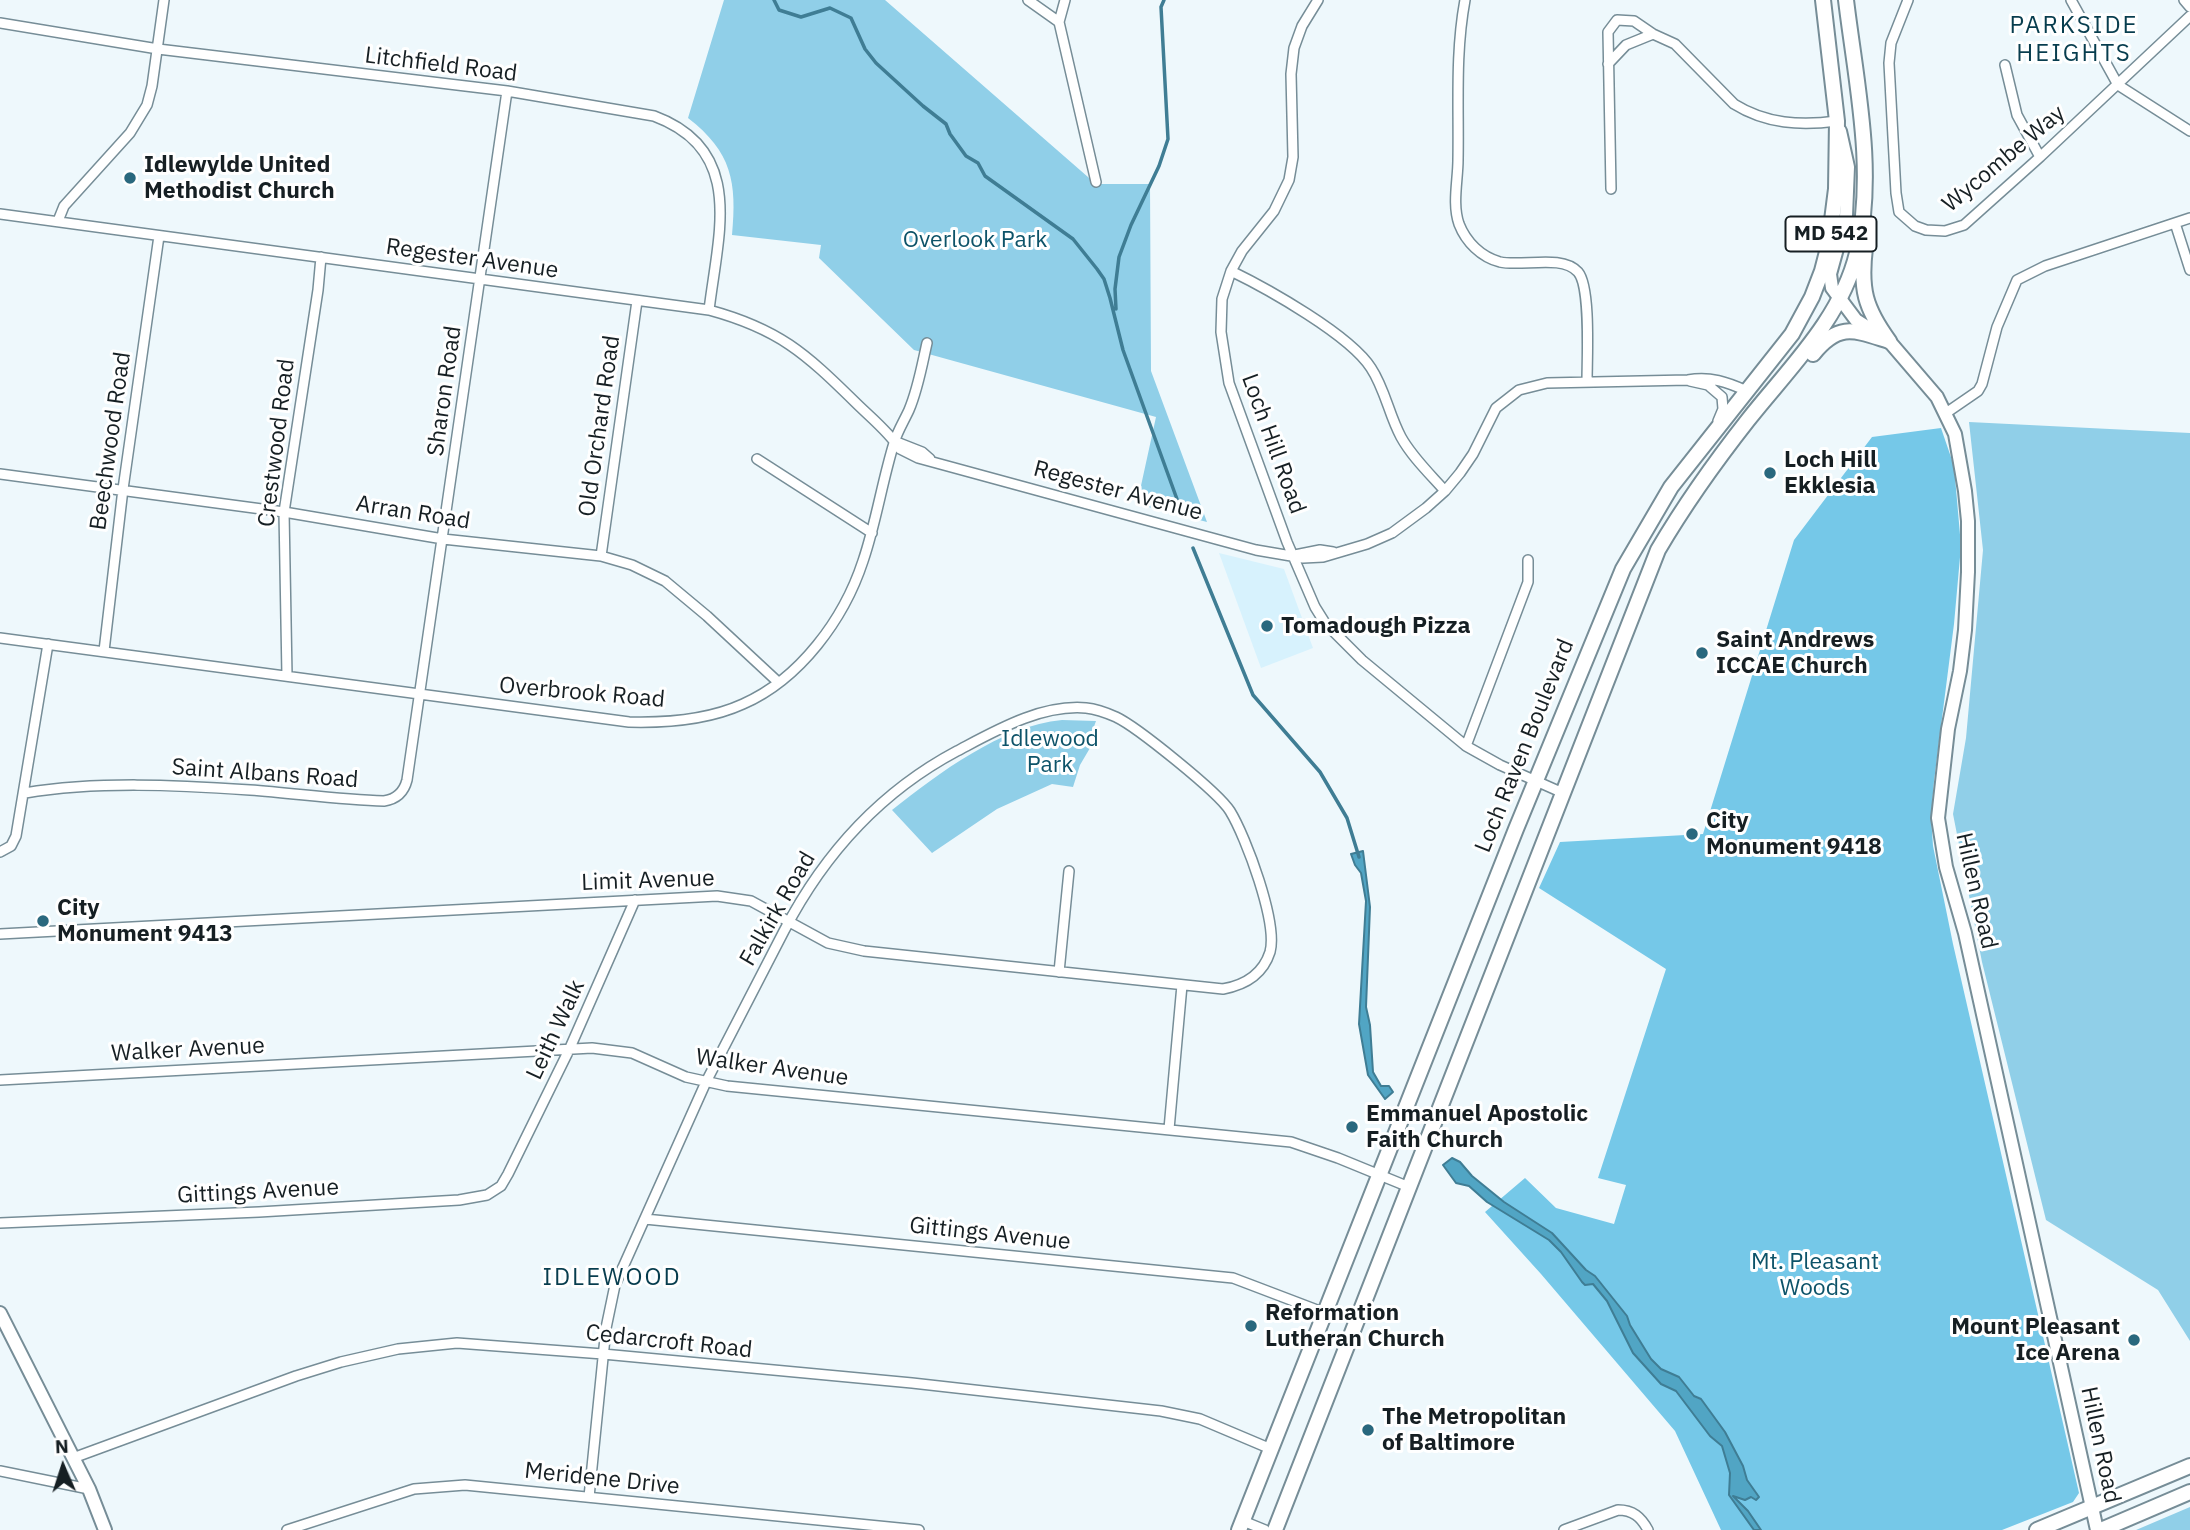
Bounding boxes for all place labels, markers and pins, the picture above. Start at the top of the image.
place label: Idlewylde United Methodist Church [144,151,335,205]
marker: Idlewylde United Methodist Church [122,170,138,186]
place label: Loch Hill Ekklesia [1784,446,1877,500]
marker: Loch Hill Ekklesia [1762,465,1778,481]
place label: Tomadough Pizza [1281,612,1471,640]
marker: Tomadough Pizza [1259,618,1275,634]
place label: Saint Andrews ICCAE Church [1716,626,1874,680]
marker: Saint Andrews ICCAE Church [1694,645,1710,661]
place label: City Monument 9418 [1706,807,1882,861]
marker: City Monument 9418 [1684,826,1700,842]
place label: City Monument 9413 [57,894,233,948]
marker: City Monument 9413 [35,913,51,929]
place label: Emmanuel Apostolic Faith Church [1366,1100,1588,1154]
marker: Emmanuel Apostolic Faith Church [1344,1119,1360,1135]
place label: Reformation Lutheran Church [1265,1299,1445,1353]
place label: Mount Pleasant Ice Arena [1951,1313,2120,1367]
marker: Reformation Lutheran Church [1243,1318,1259,1334]
marker: Mount Pleasant Ice Arena [2126,1332,2142,1348]
place label: The Metropolitan of Baltimore [1382,1403,1566,1457]
marker: The Metropolitan of Baltimore [1360,1422,1376,1438]

